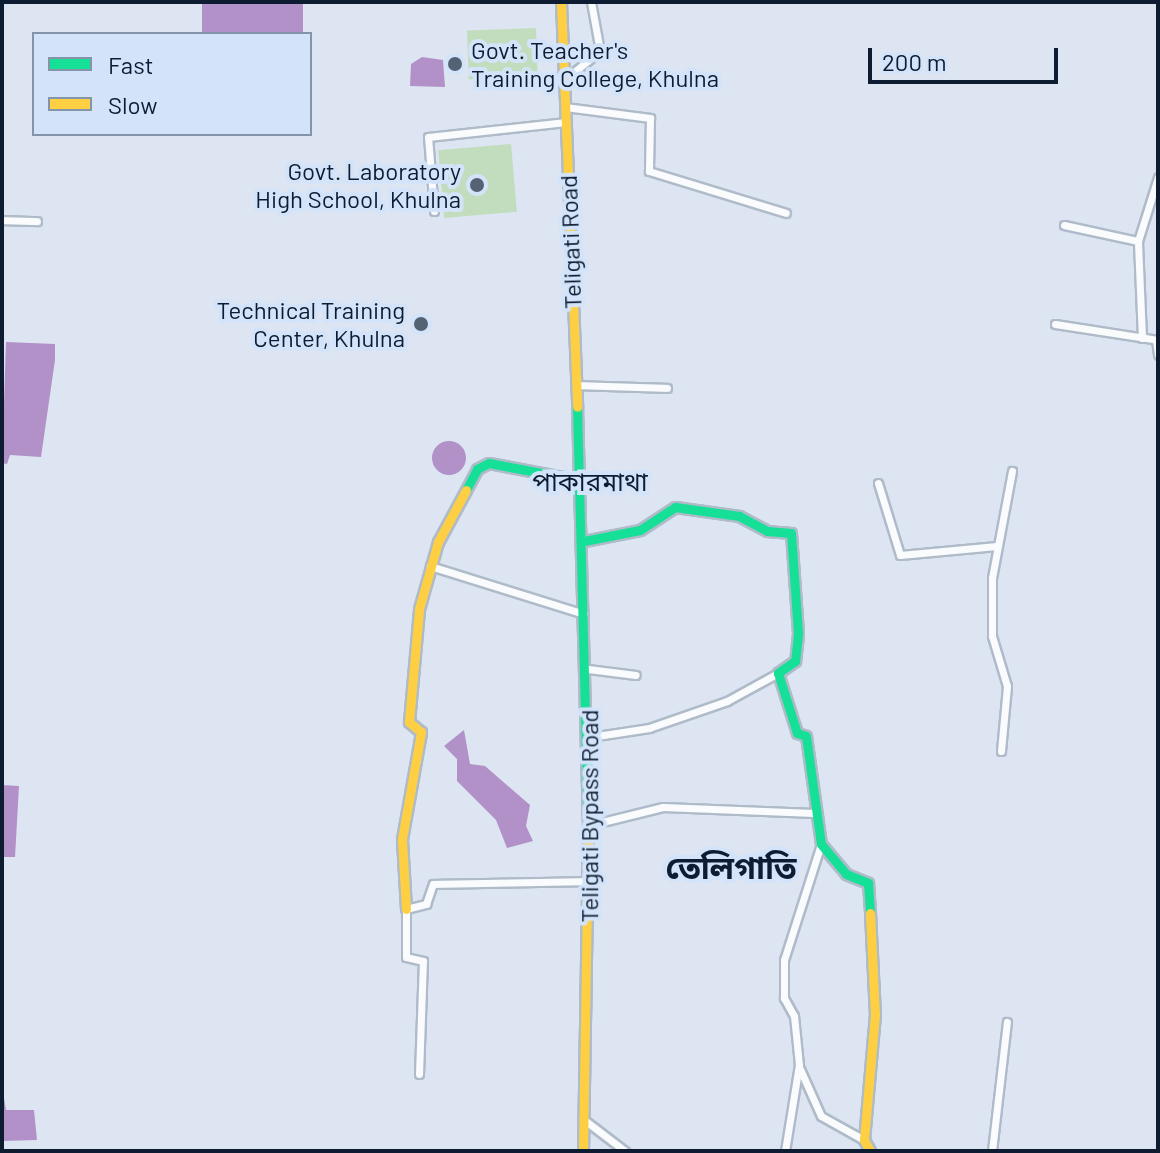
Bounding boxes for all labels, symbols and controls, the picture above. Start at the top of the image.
legend [32,32,312,136]
scale bar [872,32,1062,82]
place label: Govt. Teacher's Training College, Khulna [471,36,719,92]
text: 200 m [882,47,947,76]
text: Fast [108,50,153,79]
marker: Govt. Teacher's Training College, Khulna [446,55,464,73]
text: Slow [108,90,157,119]
place label: Govt. Laboratory High School, Khulna [255,157,461,213]
street label: Teligati Road [553,174,587,310]
marker: Govt. Laboratory High School, Khulna [468,176,486,194]
place label: Technical Training Center, Khulna [216,296,405,352]
marker: Technical Training Center, Khulna [412,315,430,333]
district label: পাকারমাথা [532,465,648,497]
street label: Teligati Bypass Road [575,709,603,923]
district label: তেলিগাতি [665,847,797,885]

